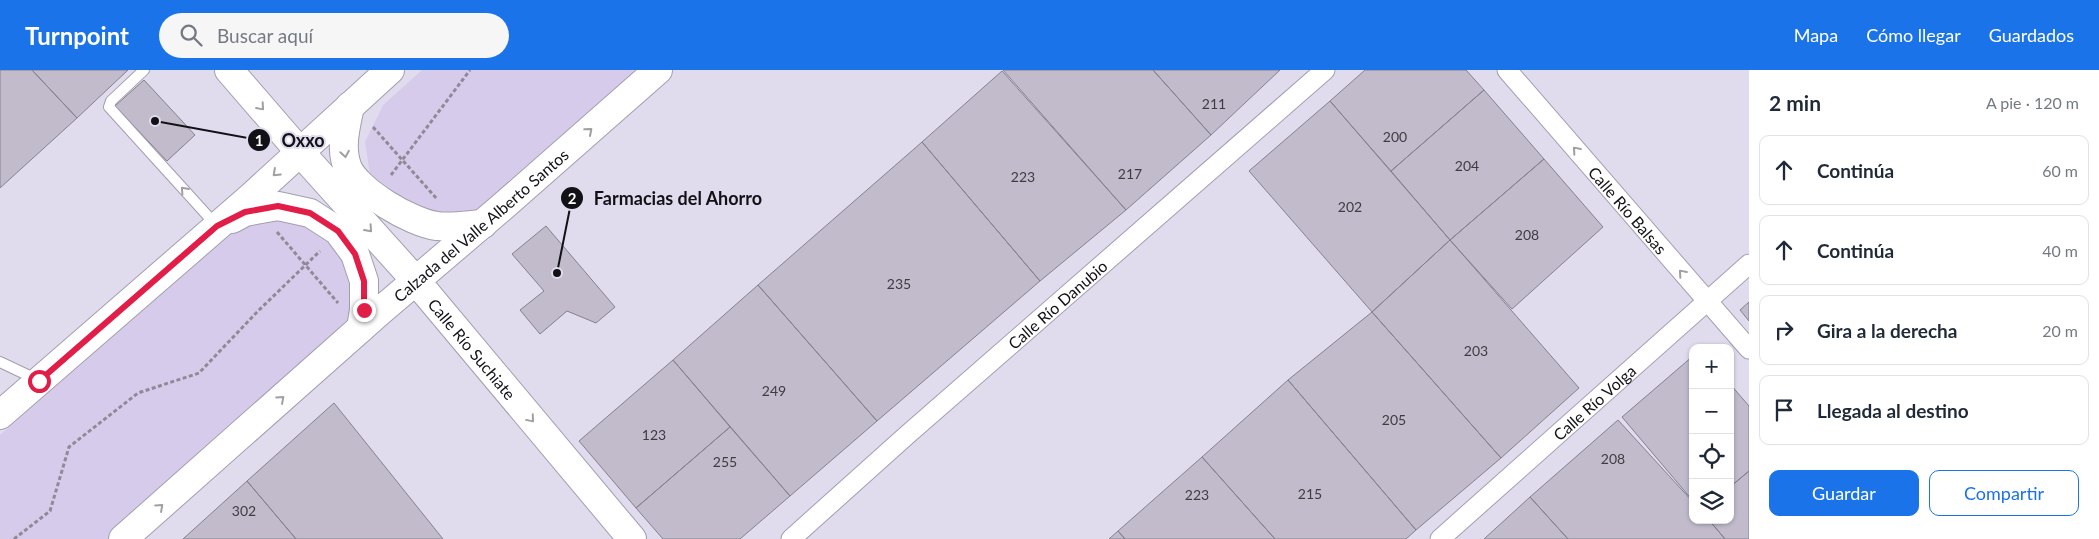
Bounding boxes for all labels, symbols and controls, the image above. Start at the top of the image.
search box [159,13,509,58]
text: Turnpoint [25,21,129,50]
icon: search [177,21,205,49]
text: Buscar aquí [217,24,313,47]
text: Mapa [1794,24,1838,46]
text: Cómo llegar [1866,24,1961,46]
text: Guardados [1989,24,2074,46]
text: 2 min [1769,90,1821,115]
text: A pie · 120 m [1986,93,2079,112]
house number: 211 [1202,95,1226,112]
one-way arrow [255,101,264,110]
callout: Oxxo [246,124,334,157]
one-way arrow [583,128,592,137]
house number: 200 [1383,128,1407,145]
text: Oxxo [282,129,325,151]
text: 1 [255,131,263,149]
street label: Calzada del Valle Alberto Santos [389,144,572,305]
one-way arrow [1573,147,1582,156]
one-way arrow [340,149,350,158]
icon: ahead [1770,156,1798,184]
house number: 204 [1455,157,1479,174]
text: Continúa [1817,159,1894,182]
text: 60 m [2042,161,2078,180]
street label: Calle Río Balsas [1585,162,1671,257]
house number: 217 [1118,165,1142,182]
one-way arrow [273,167,282,176]
house number: 223 [1011,168,1035,185]
callout: Farmacias del Ahorro [559,182,773,215]
one-way arrow [181,186,190,195]
text: Farmacias del Ahorro [594,187,762,209]
text: 2 [568,189,577,207]
house number: 202 [1338,198,1362,215]
one-way arrow [363,223,372,232]
house number: 208 [1515,226,1539,243]
icon: ahead [1770,236,1798,264]
text: Continúa [1817,239,1894,262]
text: 40 m [2042,241,2078,260]
street label: Calle Río Danubio [1004,256,1111,352]
one-way arrow [1680,270,1688,279]
house number: 235 [887,275,911,292]
street label: Calle Río Suchiate [425,294,520,403]
route end [353,299,376,322]
icon: right [1770,316,1798,344]
text: Gira a la derecha [1817,319,1957,342]
text: 20 m [2042,321,2078,340]
house number: 203 [1464,342,1488,359]
map controls [1689,344,1734,524]
button: + [1689,344,1734,389]
street label: Calle Río Volga [1549,360,1639,444]
route start [28,370,51,393]
house number: 249 [762,382,786,399]
button: − [1689,389,1734,434]
one-way arrow [276,396,285,405]
icon: arrive [1770,396,1798,424]
text: Llegada al destino [1817,399,1969,422]
house number: 205 [1382,411,1406,428]
one-way arrow [525,413,534,422]
house number: 123 [642,426,666,443]
button: locate [1689,434,1734,479]
house number: 208 [1601,450,1625,467]
house number: 255 [713,453,737,470]
button: Guardar [1769,470,1919,516]
button: Compartir [1929,470,2079,516]
button: layers [1689,479,1734,524]
house number: 215 [1298,485,1322,502]
house number: 223 [1185,486,1209,503]
house number: 302 [232,502,256,519]
one-way arrow [154,503,163,512]

